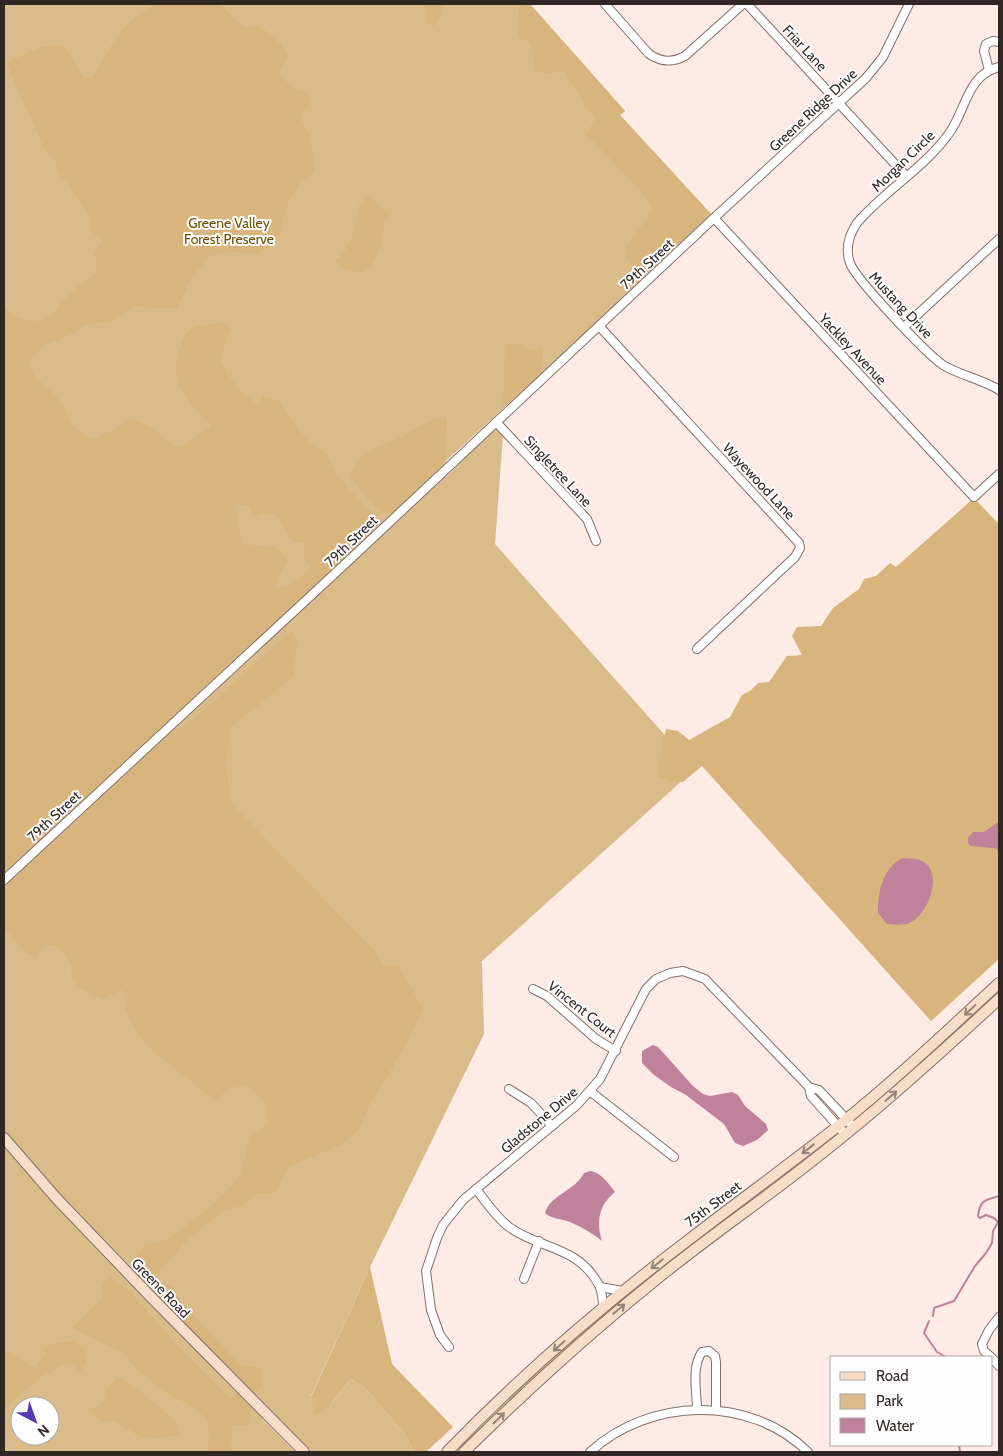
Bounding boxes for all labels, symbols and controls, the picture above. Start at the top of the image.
street label: Friar Lane [779,21,831,75]
street label: Greene Ridge Drive [765,65,861,155]
street label: Morgan Circle [868,126,938,196]
park label: Greene Valley Forest Preserve [184,214,274,248]
street label: 79th Street [617,235,678,293]
street label: Mustang Drive [865,268,937,342]
street label: Yackley Avenue [815,309,891,389]
street label: Singletree Lane [520,431,596,511]
street label: Wayewood Lane [719,439,799,523]
street label: 79th Street [321,511,381,571]
street label: 79th Street [24,787,85,845]
street label: Vincent Court [544,977,620,1041]
one-way arrow [963,1004,976,1016]
street label: Gladstone Drive [497,1083,581,1157]
one-way arrow [885,1091,898,1102]
one-way arrow [801,1144,815,1154]
street label: 75th Street [681,1177,745,1231]
street label: Greene Road [128,1254,194,1322]
one-way arrow [651,1258,664,1269]
one-way arrow [613,1304,626,1315]
one-way arrow [553,1340,566,1352]
legend [830,1356,993,1446]
text: Road [876,1367,909,1385]
text: Park [876,1392,903,1410]
north arrow [10,1396,60,1446]
one-way arrow [492,1412,505,1424]
text: Water [876,1417,914,1435]
text: N [34,1421,53,1441]

